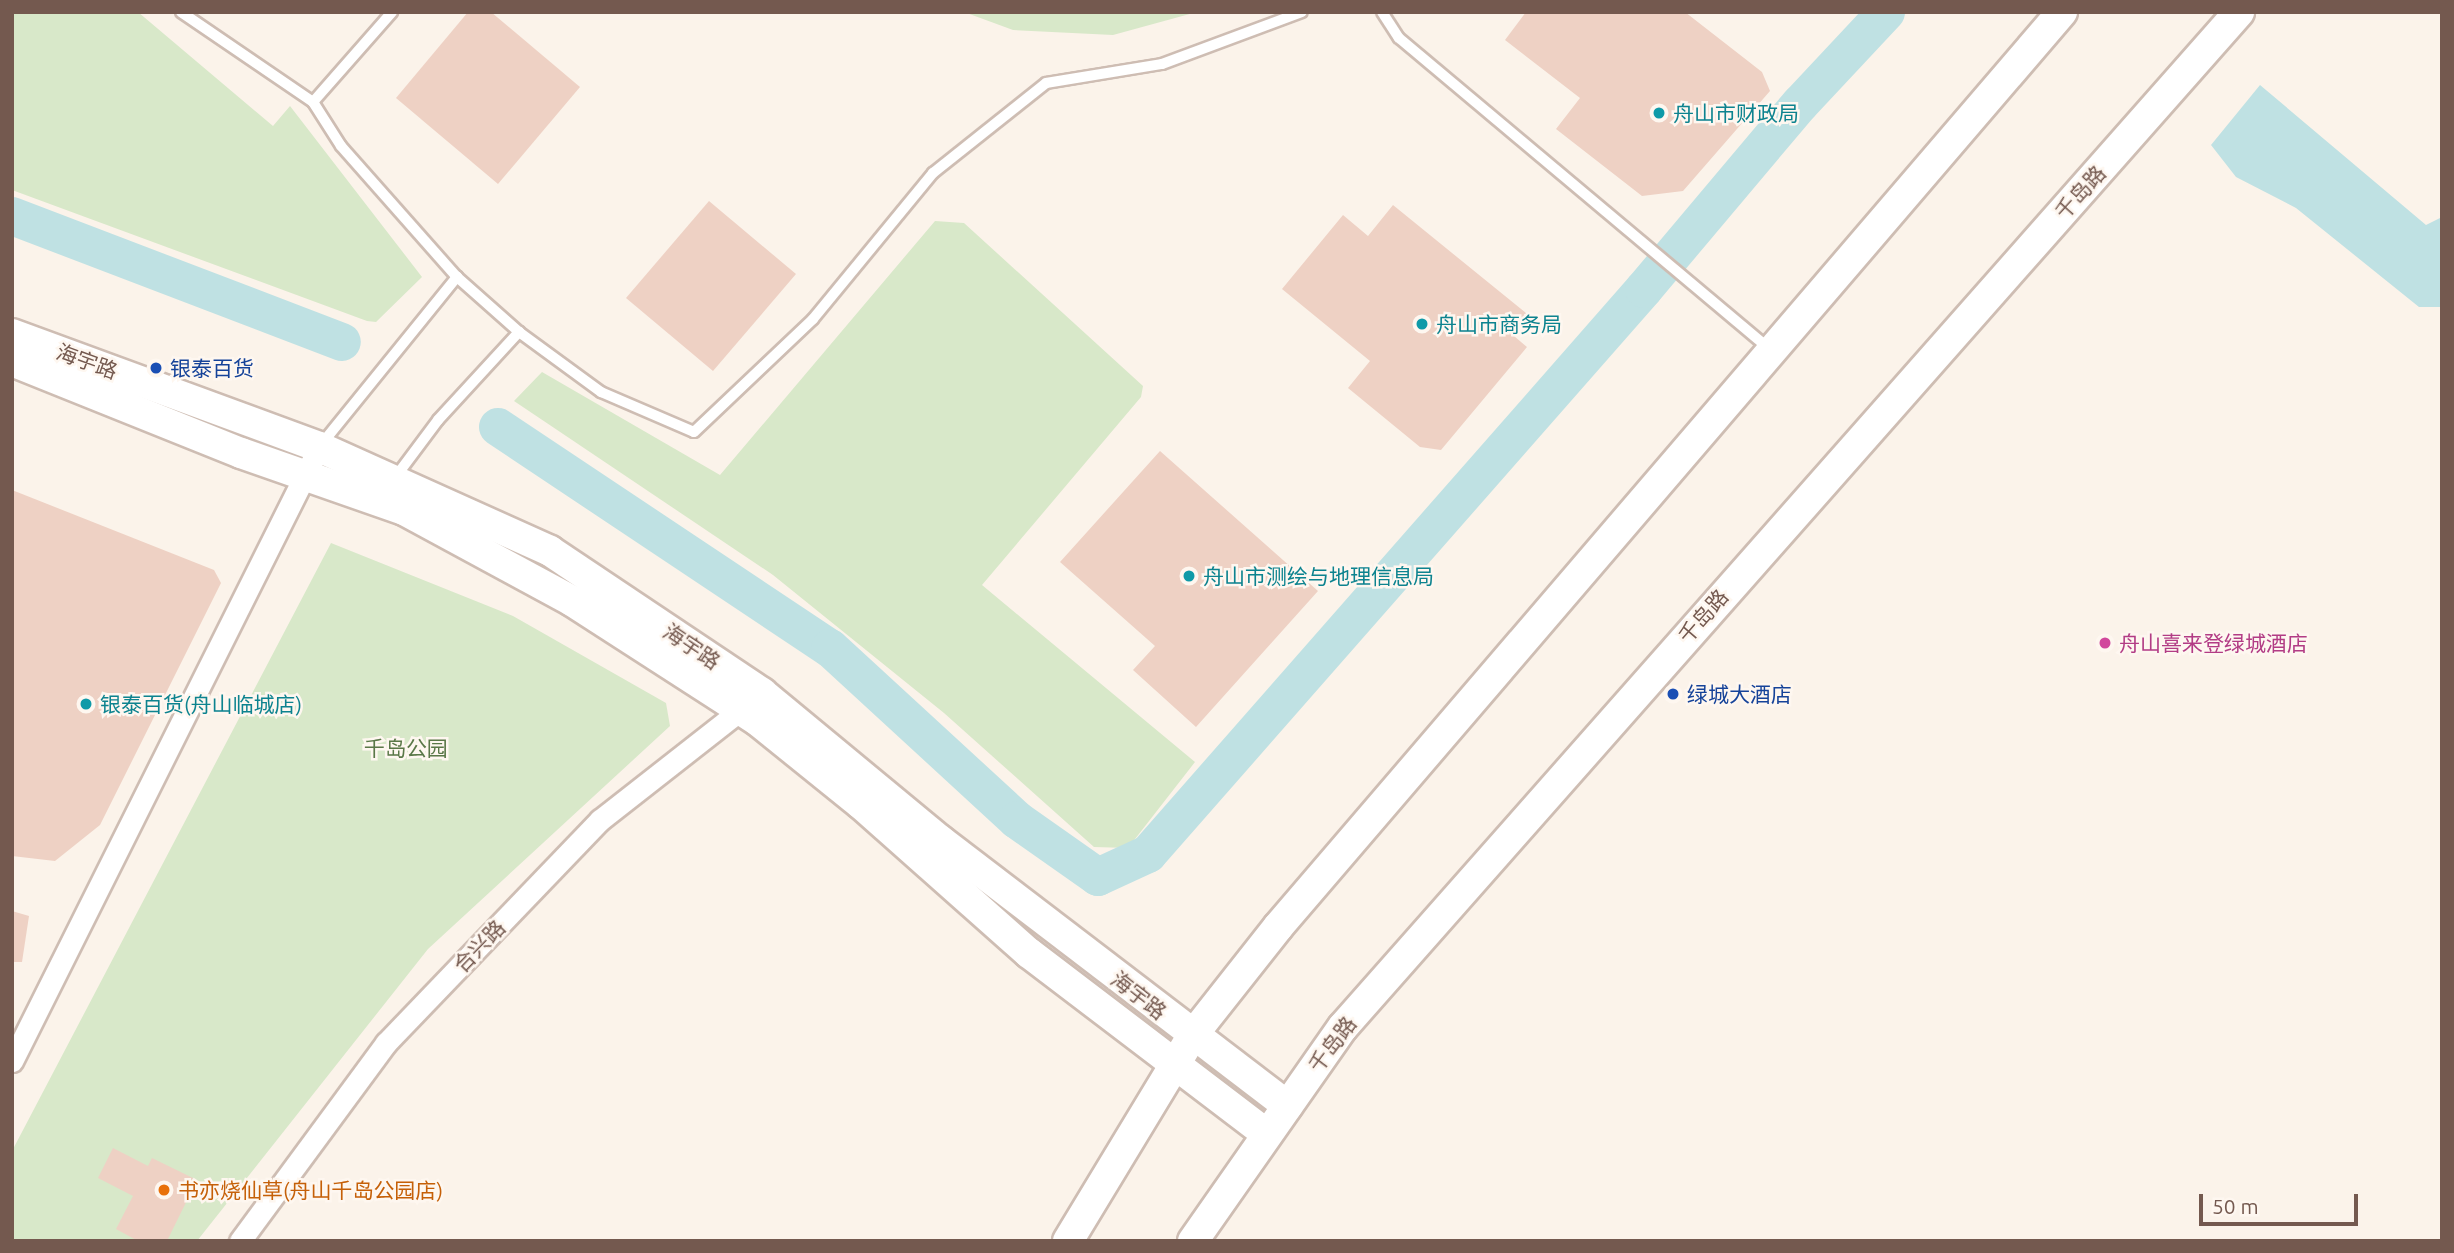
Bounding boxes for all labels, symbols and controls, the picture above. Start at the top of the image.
place label: 舟山市财政局 [1673,100,1799,126]
marker: 舟山市财政局 [1651,105,1667,121]
street label: 千岛路 [2050,160,2110,224]
place label: 舟山市商务局 [1436,311,1562,337]
marker: 舟山市商务局 [1414,316,1430,332]
street label: 海宇路 [53,338,121,384]
place label: 银泰百货 [170,355,254,381]
marker: 银泰百货 [148,360,164,376]
place label: 舟山市测绘与地理信息局 [1203,563,1434,589]
marker: 舟山市测绘与地理信息局 [1181,568,1197,584]
street label: 千岛路 [1673,584,1733,648]
street label: 海宇路 [659,618,725,674]
place label: 舟山喜来登绿城酒店 [2119,630,2308,656]
marker: 舟山喜来登绿城酒店 [2097,635,2113,651]
place label: 绿城大酒店 [1687,681,1792,707]
marker: 绿城大酒店 [1665,686,1681,702]
place label: 银泰百货(舟山临城店) [100,691,302,717]
marker: 银泰百货(舟山临城店) [78,696,94,712]
park label: 千岛公园 [364,735,448,761]
street label: 合兴路 [448,915,510,977]
street label: 海宇路 [1106,966,1172,1024]
street label: 千岛路 [1303,1011,1361,1077]
place label: 书亦烧仙草(舟山千岛公园店) [178,1177,443,1203]
scale bar [2202,1180,2361,1224]
marker: 书亦烧仙草(舟山千岛公园店) [156,1182,172,1198]
text: 50 m [2212,1194,2259,1218]

